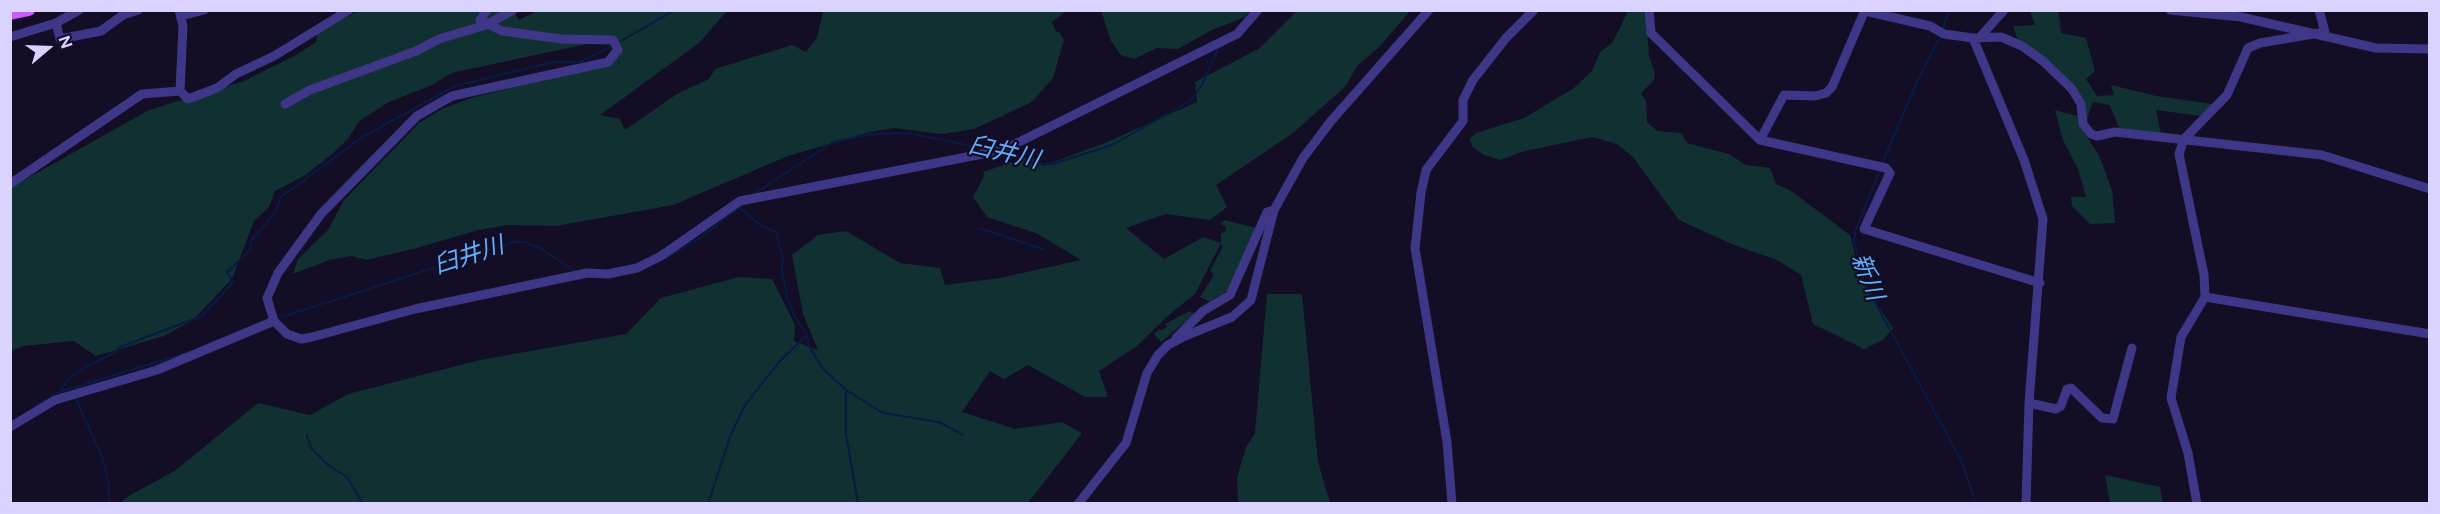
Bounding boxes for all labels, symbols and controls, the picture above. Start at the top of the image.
north arrow [18,18,78,78]
text: N [54,33,76,51]
water label: 臼井川 [966,131,1042,175]
water label: 臼井川 [430,231,508,281]
water label: 新川 [1845,249,1889,305]

